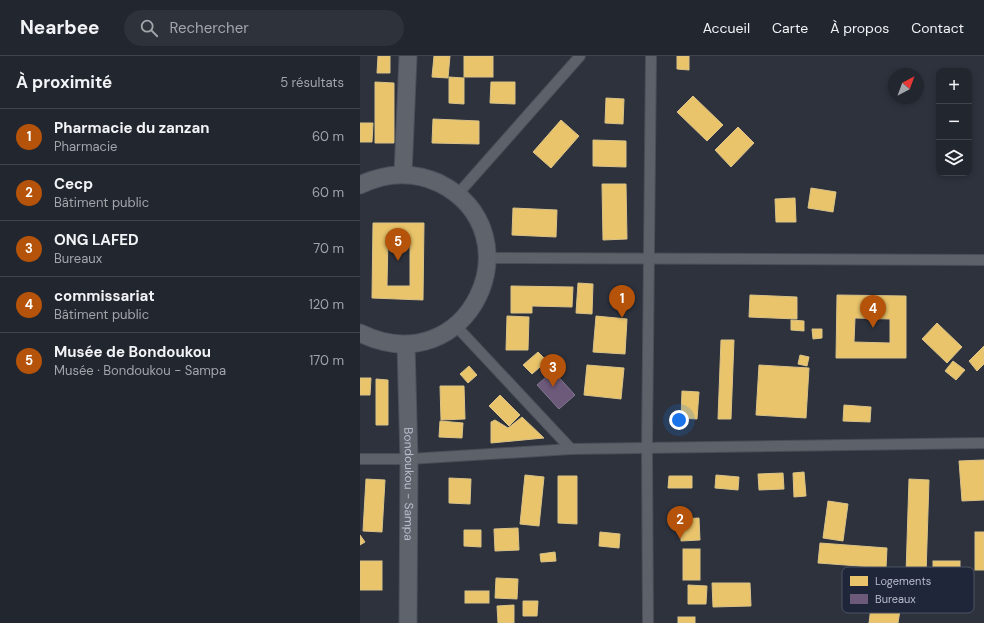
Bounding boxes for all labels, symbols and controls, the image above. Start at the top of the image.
search box [124,10,404,46]
text: Nearbee [20,15,100,40]
icon: search [138,17,160,39]
text: Rechercher [170,18,249,38]
text: Accueil [703,19,750,37]
text: Carte [772,19,808,37]
text: À propos [830,19,889,37]
text: Contact [911,19,964,37]
north arrow [888,68,924,104]
map controls [936,68,972,176]
button: + [936,68,972,104]
text: À proximité [16,71,112,93]
text: 5 résultats [280,74,344,91]
button: − [936,104,972,140]
text: Pharmacie du zanzan [54,118,209,138]
text: 1 [27,128,31,145]
text: 60 m [312,128,344,145]
text: Pharmacie [54,138,118,155]
button: layers [936,140,972,176]
text: Cecp [54,174,93,194]
text: 2 [25,184,33,201]
text: 60 m [312,184,344,201]
text: Bâtiment public [54,194,149,211]
pin: 5 [385,228,411,261]
text: ONG LAFED [54,230,139,250]
text: 3 [25,240,33,257]
text: 70 m [313,240,344,257]
text: Bureaux [54,250,102,267]
pin: 1 [609,285,635,318]
text: commissariat [54,286,155,306]
pin: 4 [860,295,886,328]
text: 4 [25,296,33,313]
text: 120 m [309,296,344,313]
text: Bâtiment public [54,306,149,323]
text: Musée de Bondoukou [54,342,211,362]
text: 5 [25,352,33,369]
text: 170 m [309,352,344,369]
pin: 3 [540,354,566,387]
text: Musée · Bondoukou - Sampa [54,362,226,379]
your location [669,410,689,430]
street label: Bondoukou - Sampa [400,427,417,541]
pin: 2 [667,506,693,539]
legend [842,567,974,613]
text: Logements [875,574,931,588]
text: Bureaux [875,592,916,606]

